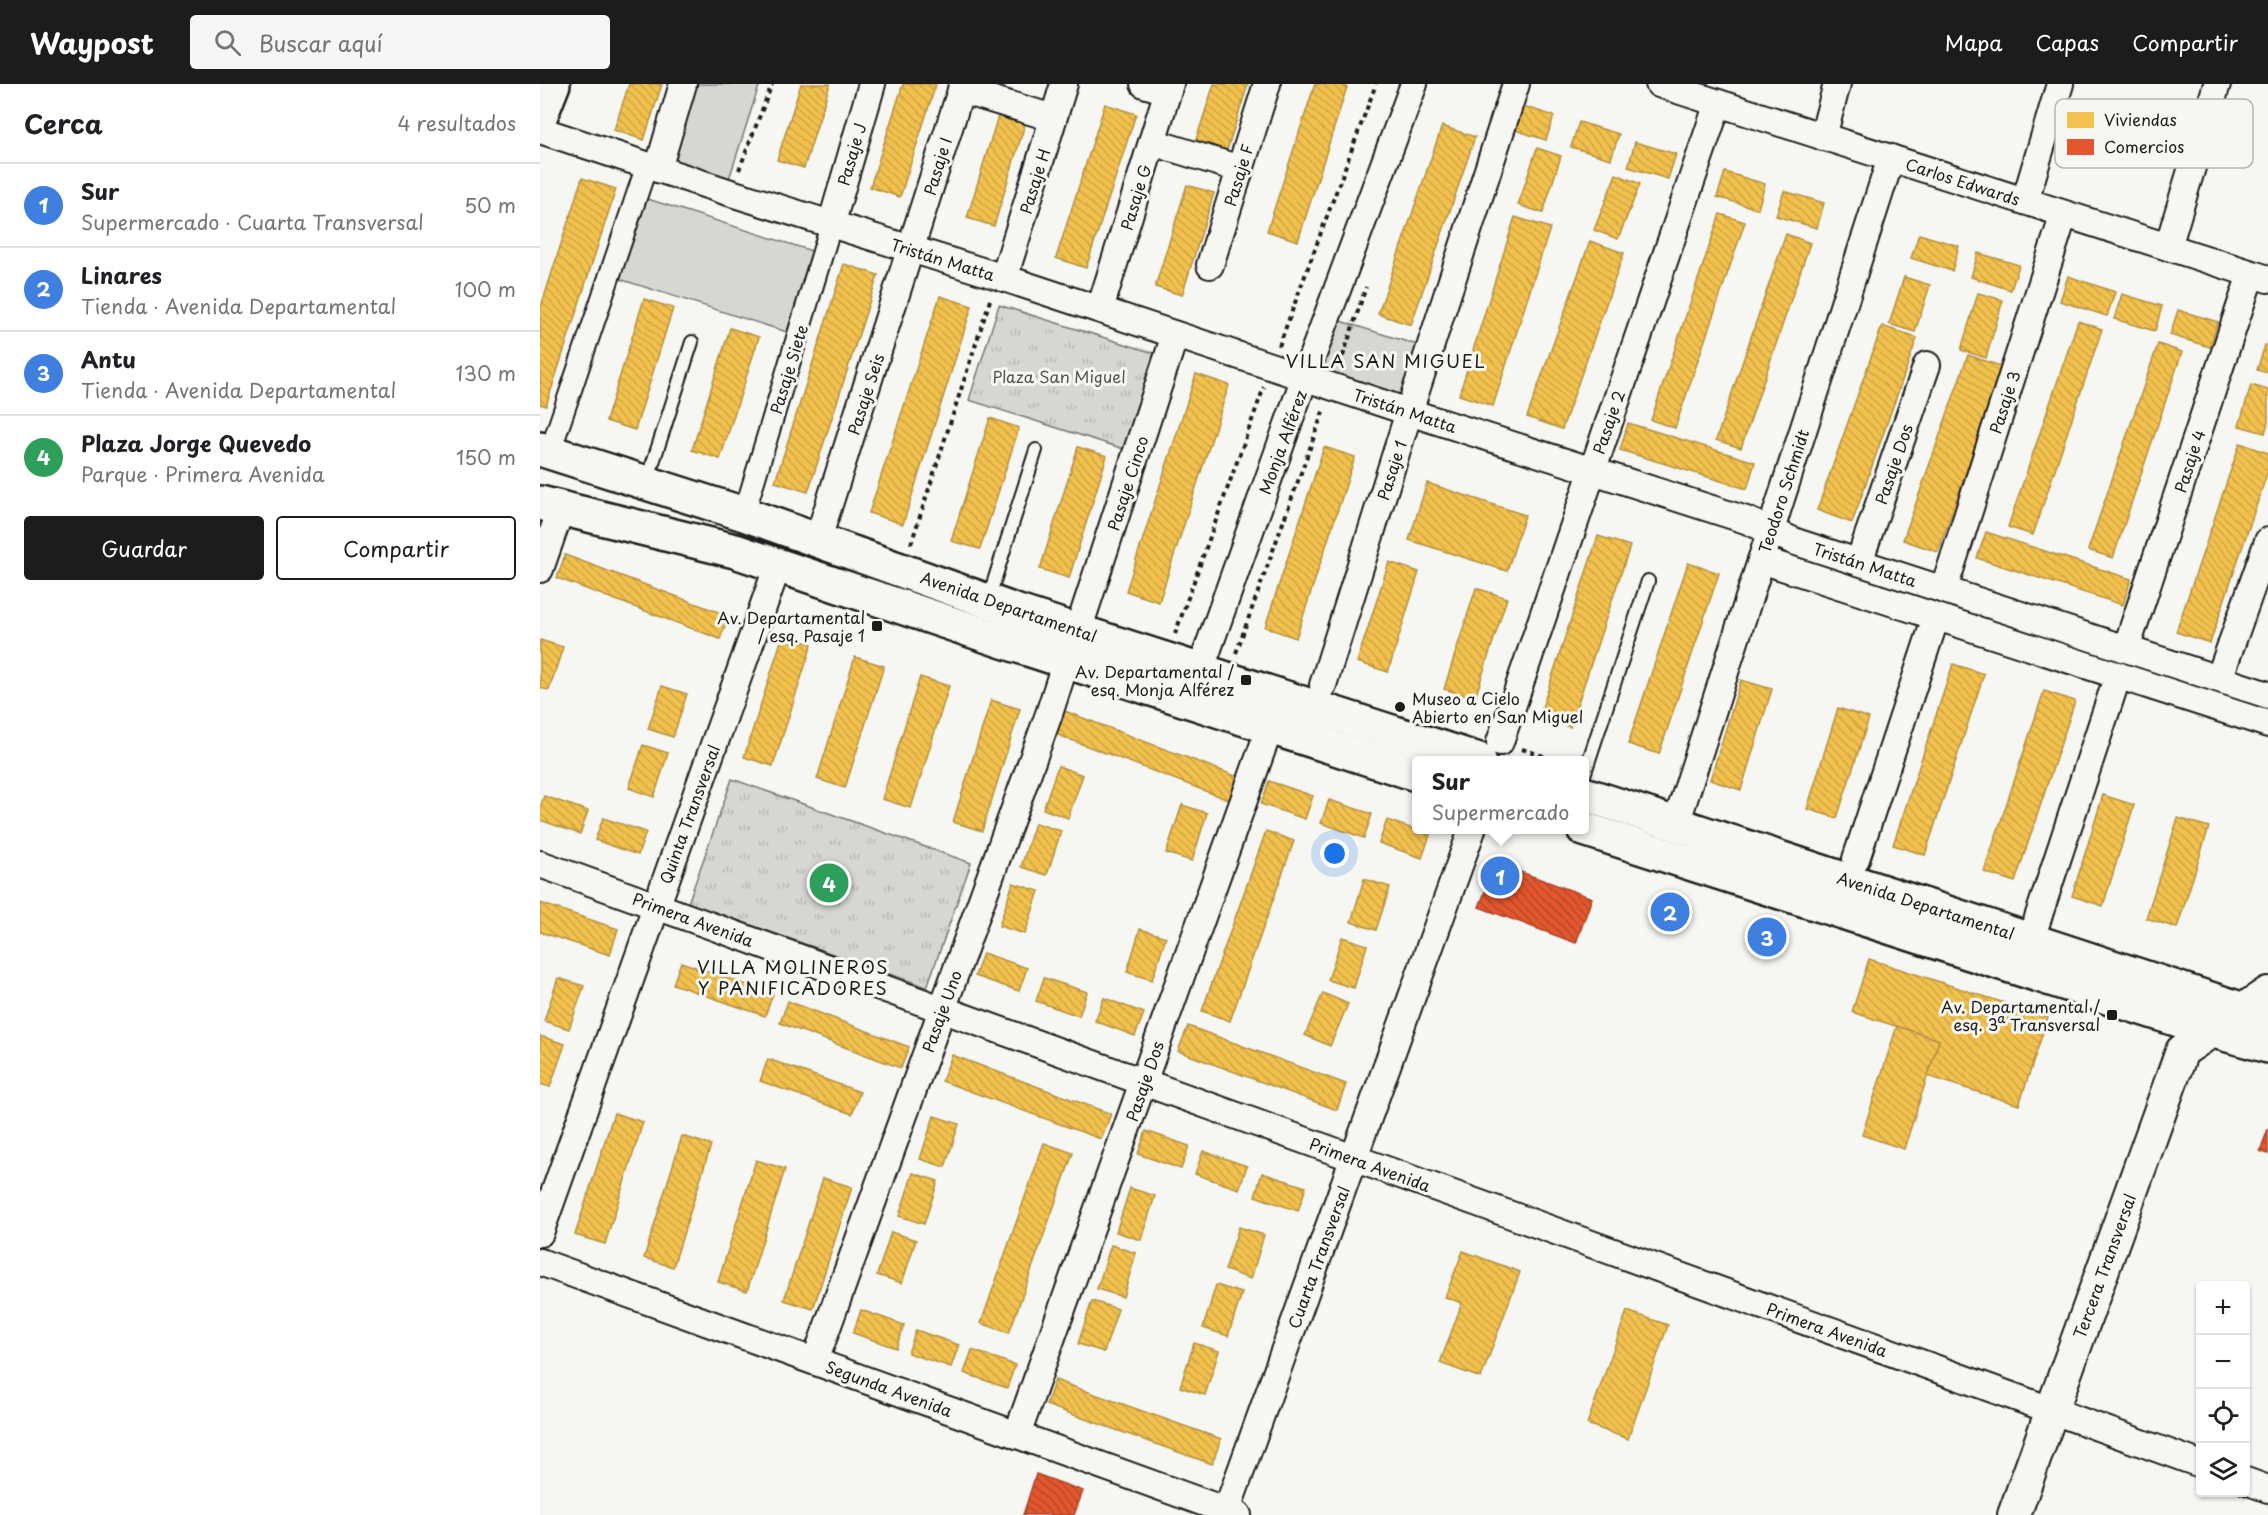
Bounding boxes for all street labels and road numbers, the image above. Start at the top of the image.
street label: Pasaje J [831,120,871,188]
street label: Pasaje I [917,134,957,198]
street label: Pasaje F [1217,141,1259,209]
street label: Pasaje H [1013,145,1055,217]
street label: Carlos Edwards [1903,151,2023,211]
street label: Pasaje G [1114,161,1156,233]
street label: Tristán Matta [888,232,998,286]
street label: Pasaje Siete [763,321,813,417]
street label: Pasaje Seis [841,350,889,438]
street label: Pasaje 3 [1983,367,2025,437]
street label: Tristán Matta [1350,382,1460,438]
street label: Monja Alférez [1252,386,1312,497]
street label: Pasaje 2 [1586,387,1630,457]
street label: Pasaje Dos [1868,421,1918,507]
street label: Teodoro Schmidt [1752,426,1814,556]
street label: Pasaje 4 [2168,426,2210,496]
street label: Pasaje Cinco [1100,432,1154,534]
street label: Pasaje 1 [1370,437,1412,503]
street label: Tristán Matta [1810,536,1920,592]
street label: Avenida Departamental [918,565,1100,647]
street label: Quinta Transversal [653,741,725,887]
street label: Avenida Departamental [1834,865,2018,945]
street label: Primera Avenida [629,886,757,952]
street label: Pasaje Uno [915,966,967,1055]
street label: Pasaje Dos [1119,1038,1169,1124]
street label: Primera Avenida [1306,1131,1434,1197]
street label: Cuarta Transversal [1281,1182,1355,1332]
street label: Tercera Transversal [2067,1190,2141,1342]
street label: Primera Avenida [1763,1296,1891,1362]
street label: Segunda Avenida [822,1354,956,1422]

